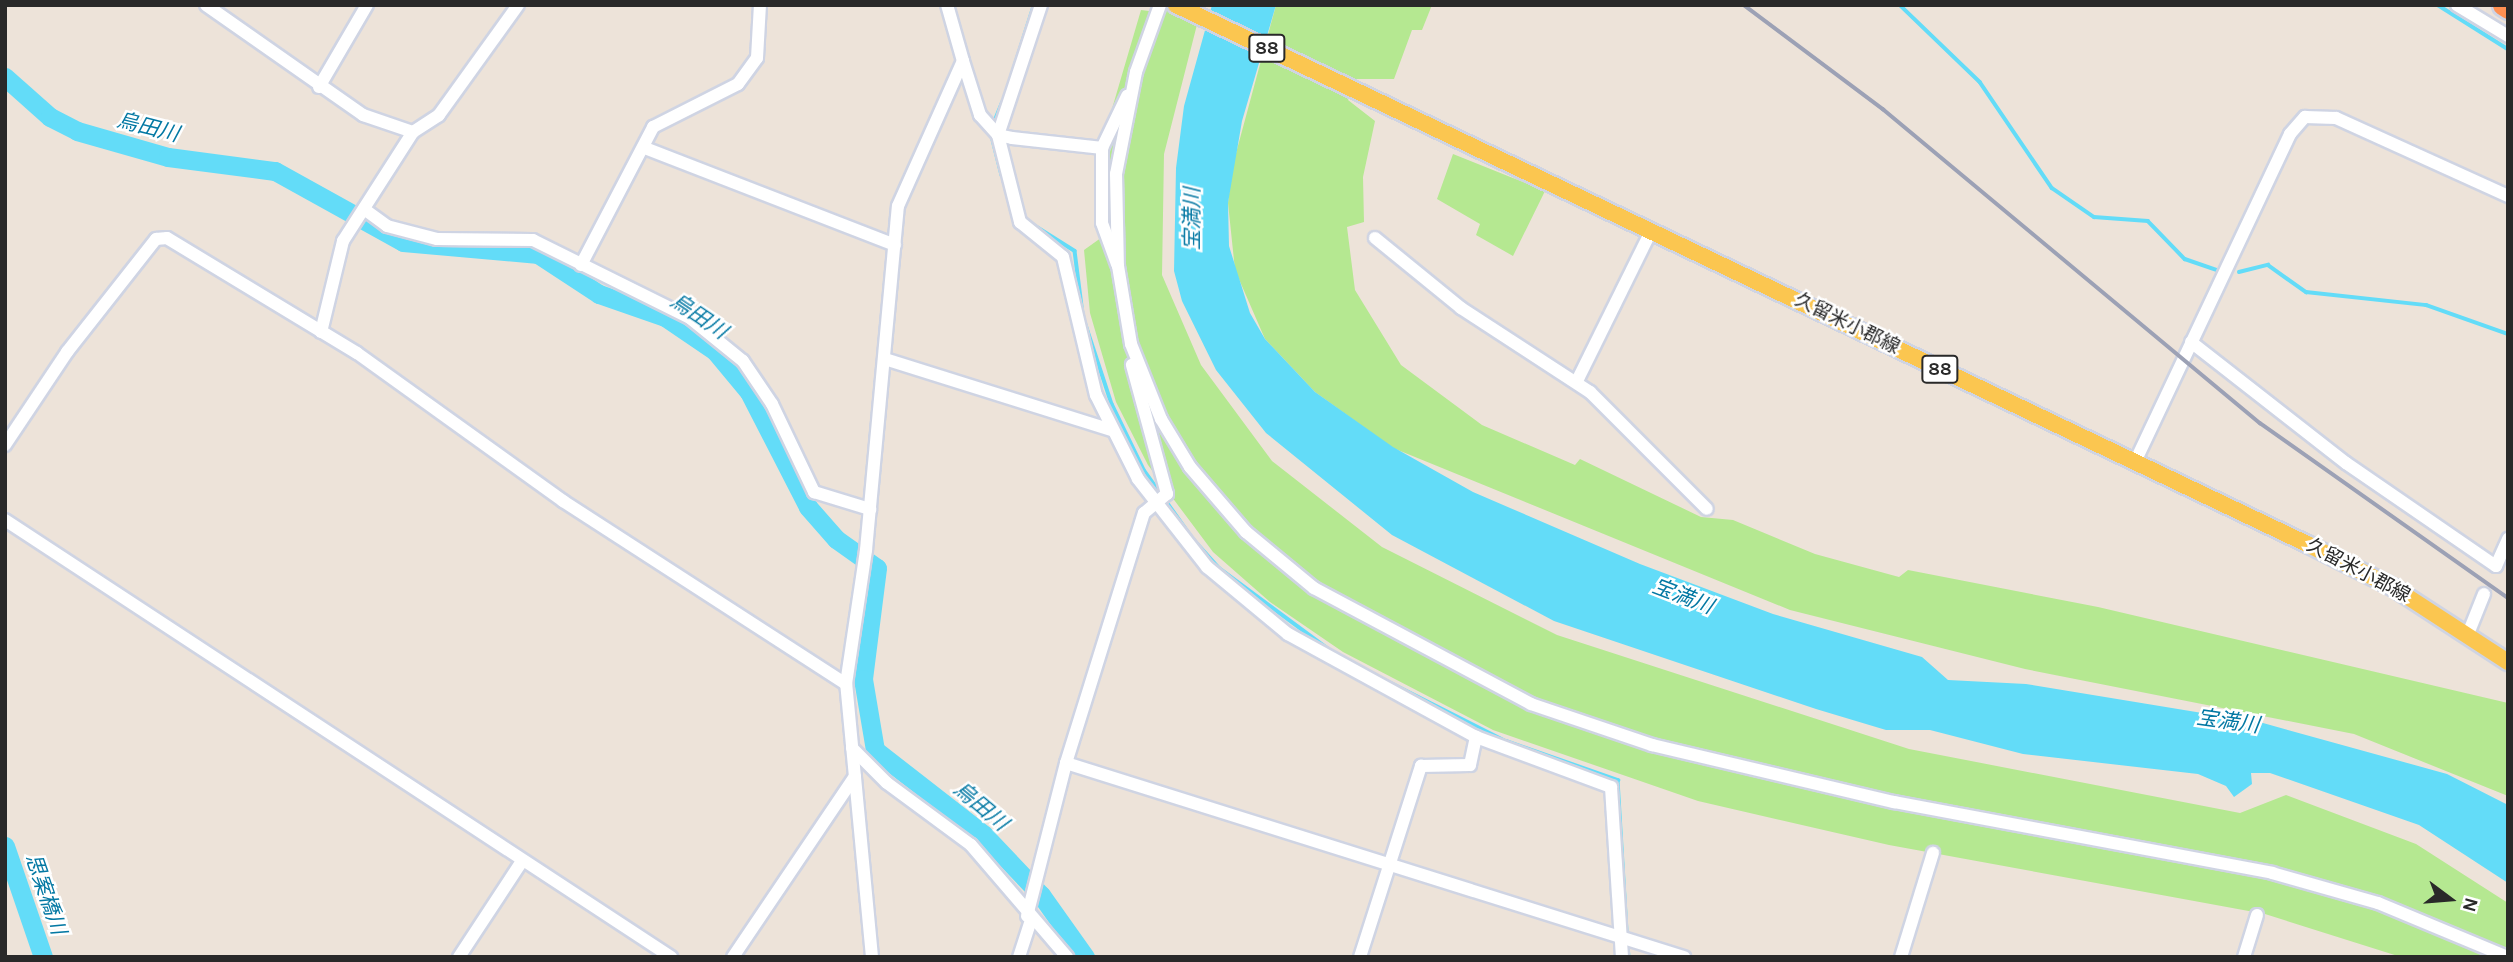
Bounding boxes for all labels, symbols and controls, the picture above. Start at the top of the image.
road number: 88 [1248,33,1286,62]
water label: 烏田川 [114,107,182,147]
water label: 宝満川 [1179,188,1205,250]
water label: 烏田川 [666,288,732,344]
street label: 久留米小郡線 [1791,289,1903,359]
road number: 88 [1921,354,1959,384]
street label: 久留米小郡線 [2302,534,2414,608]
water label: 宝満川 [1649,573,1717,619]
water label: 宝満川 [2195,704,2261,738]
water label: 烏田川 [949,776,1013,836]
water label: 思案橋川 [20,850,72,938]
north arrow [2415,864,2485,934]
text: N [2458,895,2483,914]

